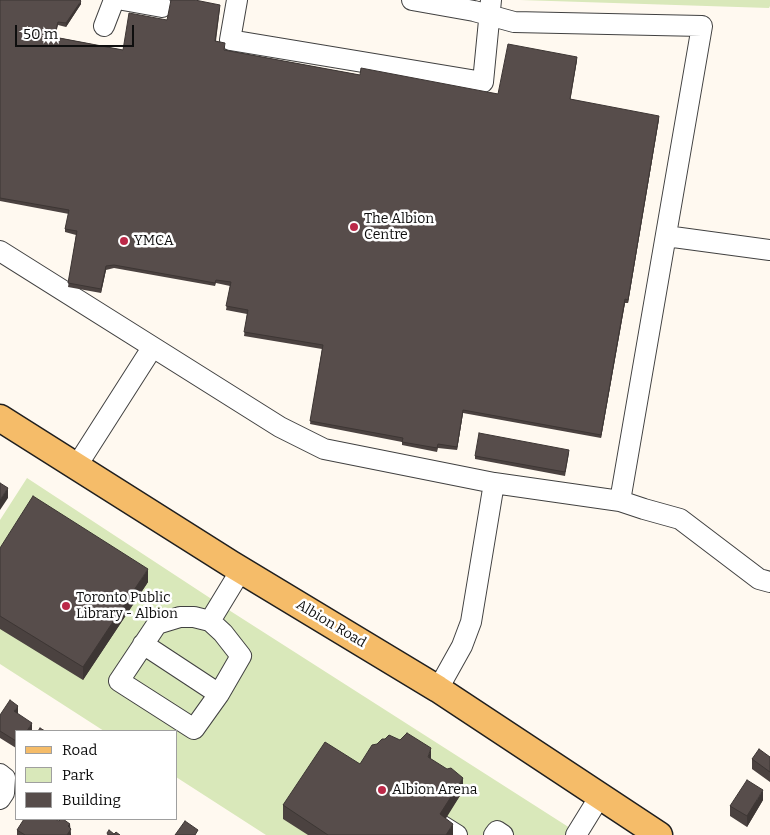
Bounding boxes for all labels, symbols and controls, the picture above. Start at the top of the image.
scale bar [18,15,136,47]
text: 50 m [23,25,58,43]
place label: The Albion Centre [364,211,434,243]
marker: The Albion Centre [348,221,360,233]
place label: YMCA [134,233,174,249]
marker: YMCA [118,235,130,247]
place label: Toronto Public Library - Albion [76,590,178,622]
street label: Albion Road [293,597,369,651]
marker: Toronto Public Library - Albion [60,600,72,612]
legend [15,730,178,820]
text: Road [62,741,97,759]
text: Park [62,766,94,784]
place label: Albion Arena [392,782,477,798]
marker: Albion Arena [376,784,388,796]
text: Building [62,791,121,809]

